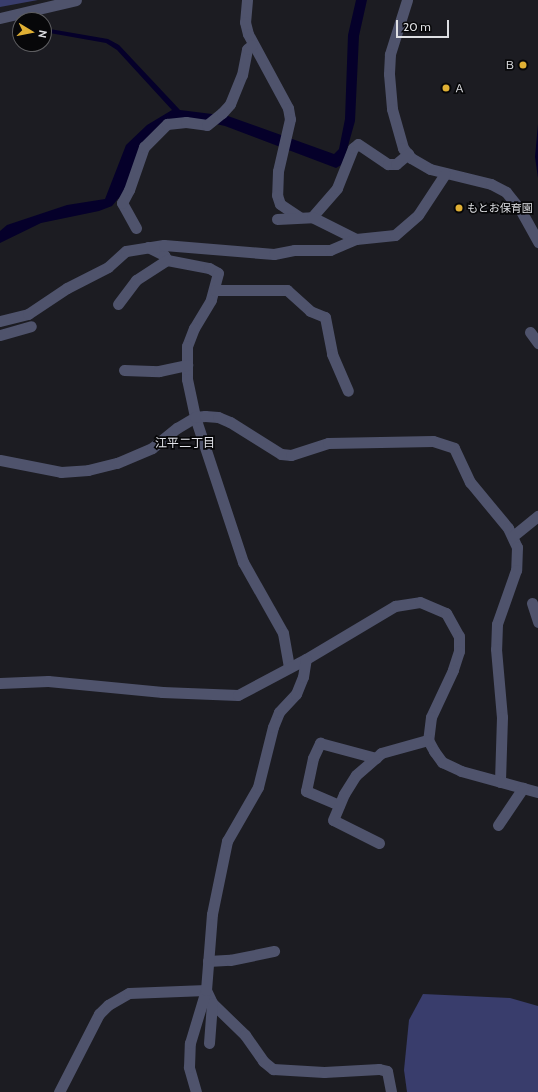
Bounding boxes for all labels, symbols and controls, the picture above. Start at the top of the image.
north arrow [12,12,52,52]
scale bar [398,12,451,38]
text: 20 m [403,19,431,34]
text: N [35,29,50,39]
place label: Ｂ [504,58,515,72]
marker: Ｂ [518,60,528,70]
place label: Ａ [454,81,465,95]
marker: Ａ [441,83,451,93]
place label: もとお保育園 [467,201,533,215]
marker: もとお保育園 [454,203,464,213]
district label: 江平二丁目 [155,436,215,450]

